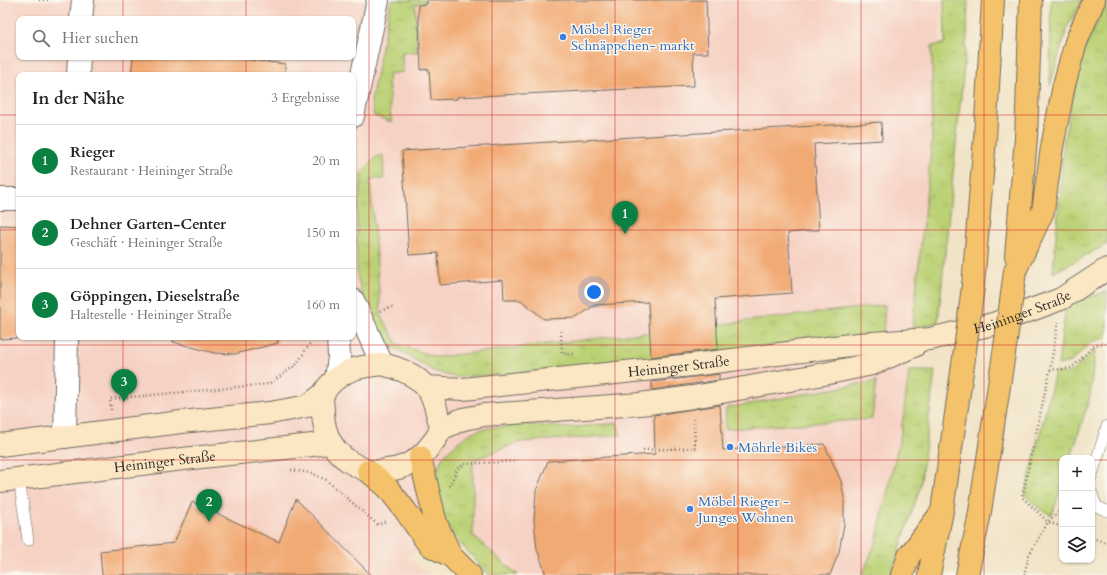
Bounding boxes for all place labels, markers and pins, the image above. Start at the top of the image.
place label: Möbel Rieger Schnäppchen- markt [571,20,695,55]
marker: Möbel Rieger Schnäppchen- markt [558,32,568,42]
pin: 1 [612,201,638,234]
pin: 3 [111,369,137,402]
place label: Möhrle Bikes [738,438,818,457]
marker: Möhrle Bikes [725,442,735,452]
pin: 2 [196,489,222,522]
place label: Möbel Rieger - Junges Wohnen [696,492,794,527]
marker: Möbel Rieger - Junges Wohnen [685,504,695,514]

